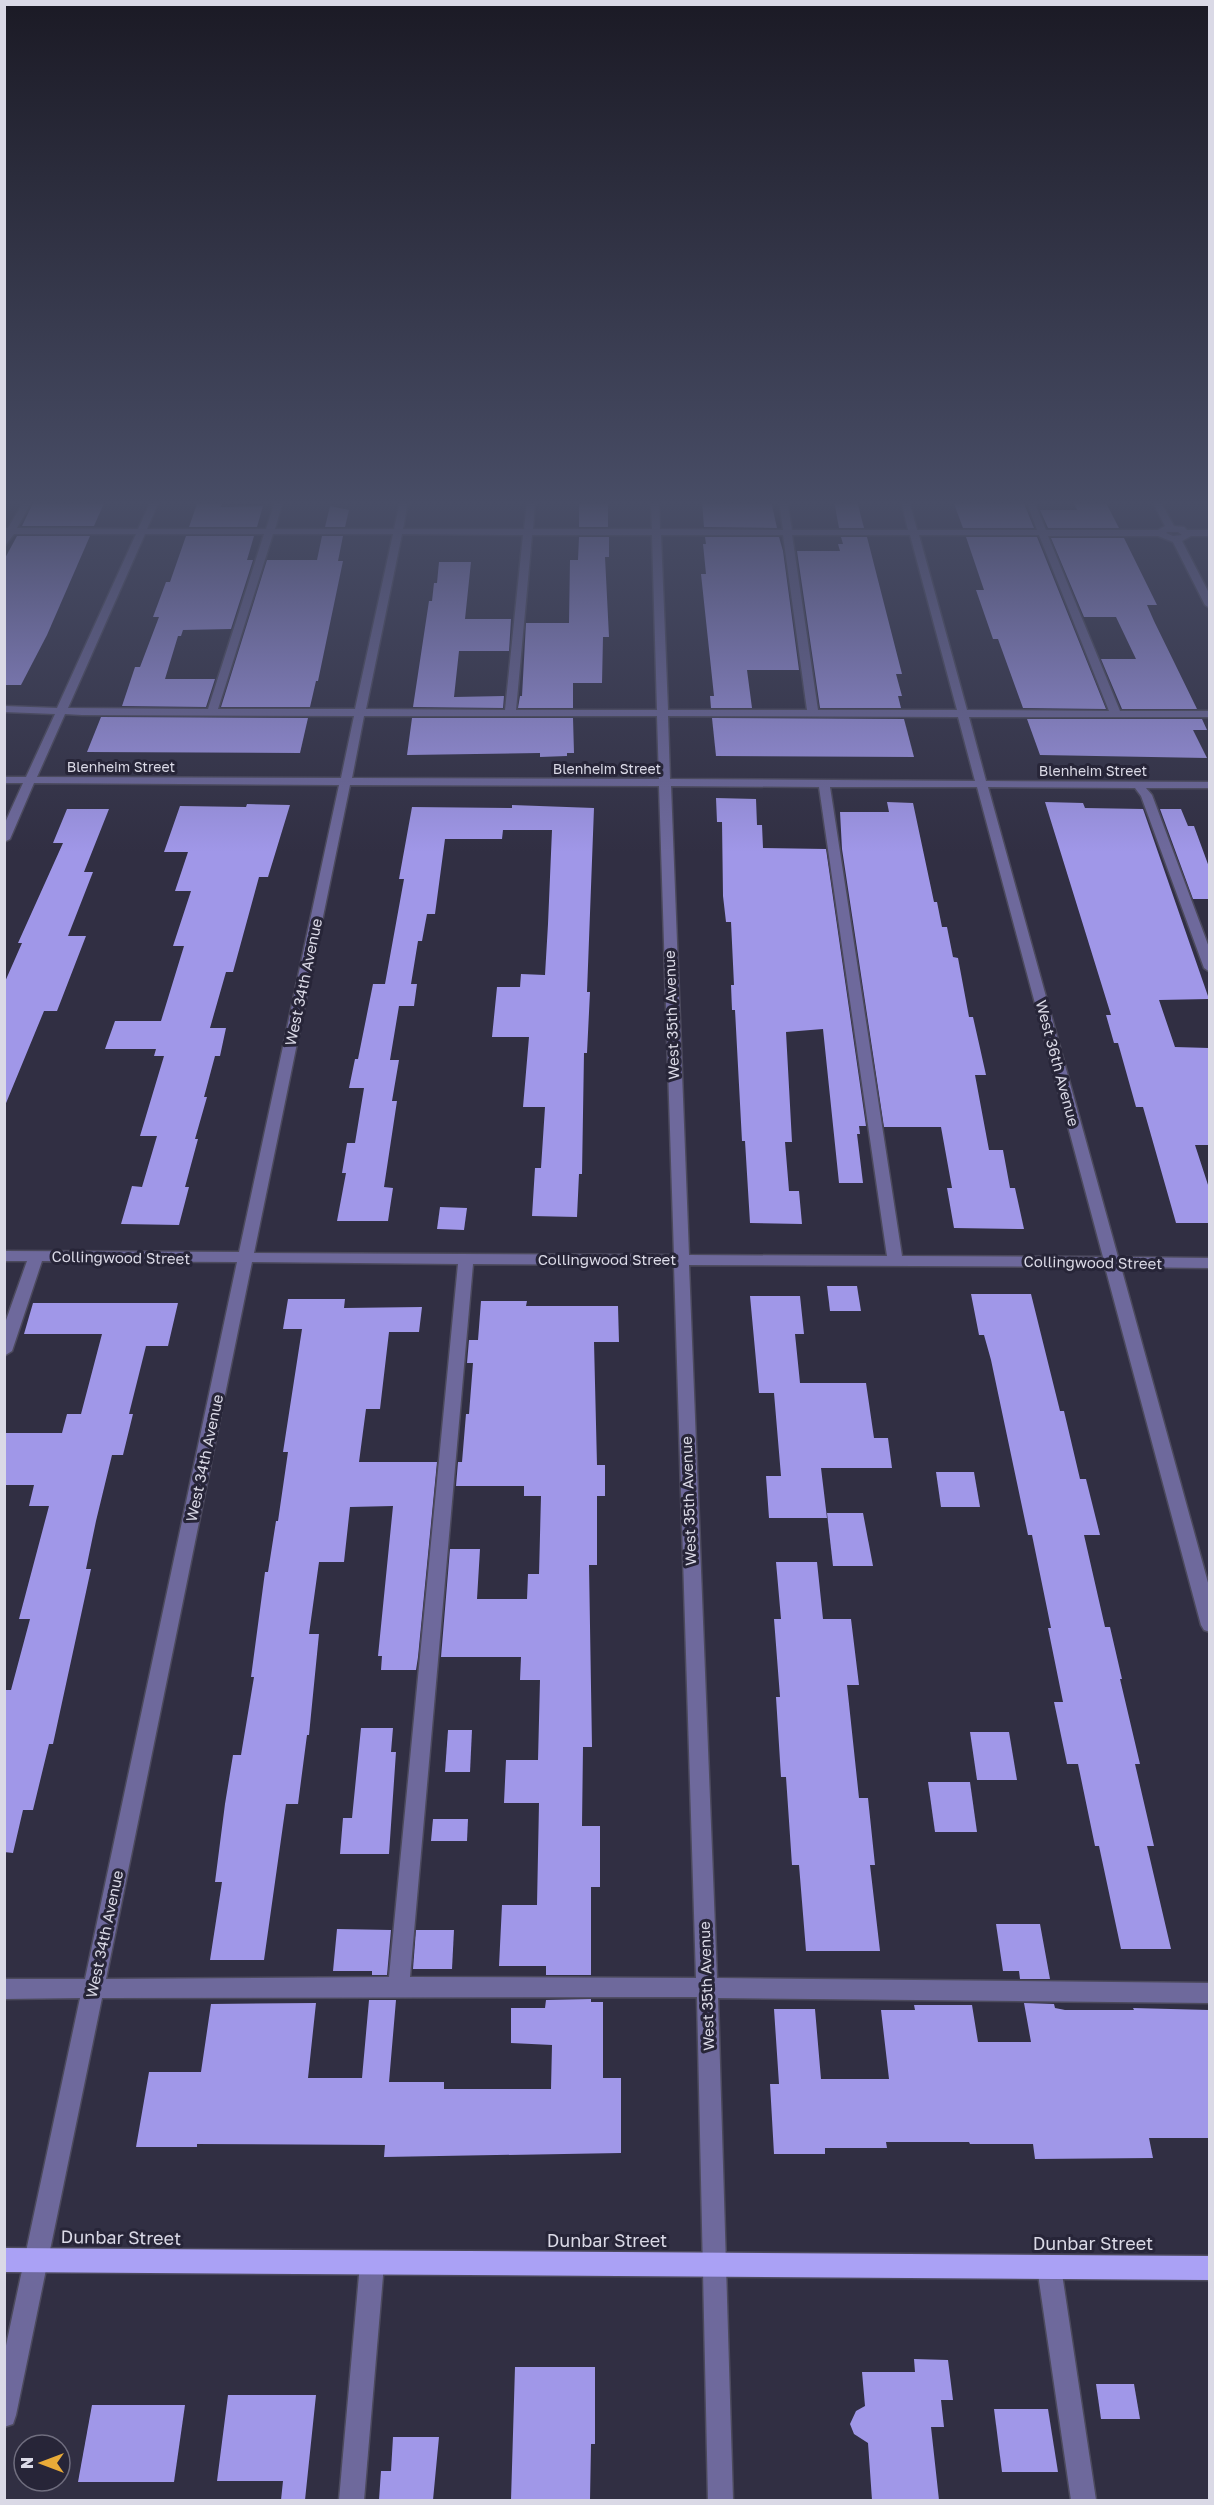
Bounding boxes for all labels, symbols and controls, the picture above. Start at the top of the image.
street label: Blenheim Street [67,758,175,775]
street label: Blenheim Street [553,760,661,777]
street label: Blenheim Street [1039,762,1147,779]
street label: West 34th Avenue [281,916,325,1047]
street label: West 35th Avenue [660,950,682,1080]
street label: West 36th Avenue [1032,998,1084,1128]
street label: Collingwood Street [52,1247,190,1267]
street label: Collingwood Street [538,1250,676,1268]
street label: Collingwood Street [1024,1252,1162,1272]
street label: West 34th Avenue [182,1392,226,1523]
street label: West 35th Avenue [677,1436,699,1566]
street label: West 34th Avenue [82,1868,126,1999]
street label: West 35th Avenue [695,1921,717,2051]
street label: Dunbar Street [61,2225,181,2249]
street label: Dunbar Street [547,2229,667,2251]
street label: Dunbar Street [1033,2232,1153,2254]
north arrow [12,2433,72,2493]
text: N [17,2457,37,2469]

